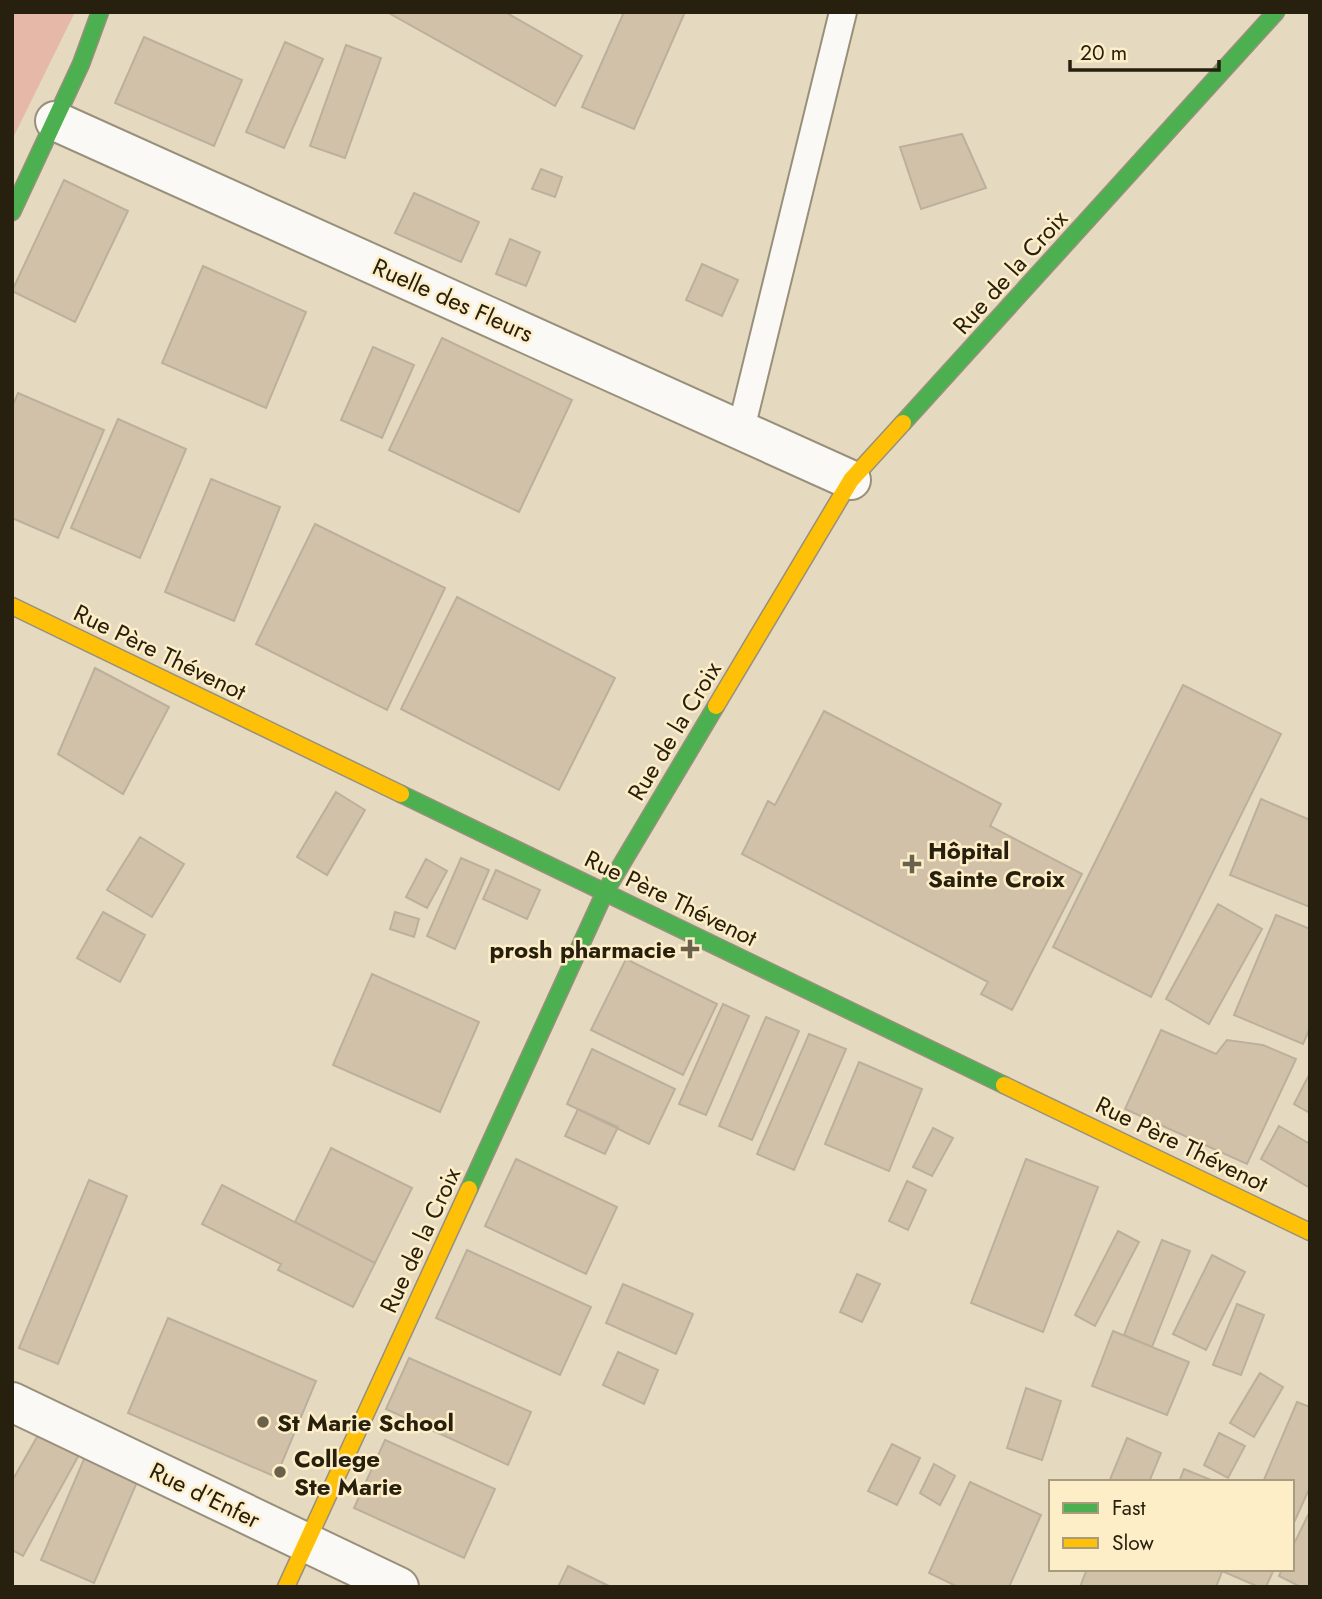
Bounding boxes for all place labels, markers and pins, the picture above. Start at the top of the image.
place label: Hôpital Sainte Croix [928,833,1065,896]
marker: Hôpital Sainte Croix [902,854,922,874]
place label: prosh pharmacie [490,932,676,967]
marker: prosh pharmacie [682,941,698,957]
place label: St Marie School [277,1405,454,1440]
marker: St Marie School [255,1414,271,1430]
place label: College Ste Marie [294,1441,402,1504]
marker: College Ste Marie [272,1464,288,1480]

